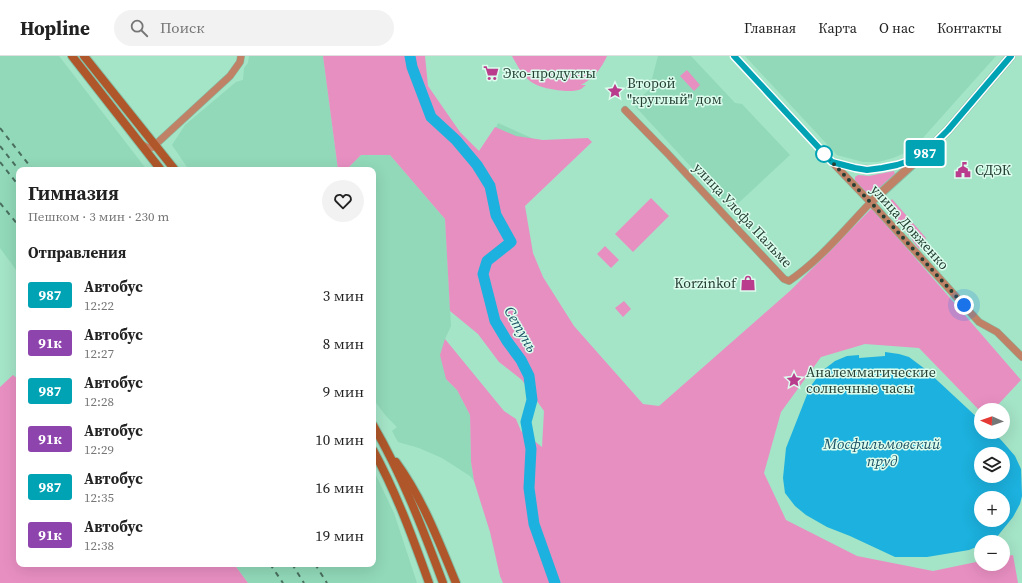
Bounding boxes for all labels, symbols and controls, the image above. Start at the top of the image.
search box [114,10,394,46]
text: Hopline [20,15,90,41]
icon: search [128,17,150,39]
text: Поиск [160,17,205,38]
text: Главная [744,18,796,38]
text: Карта [818,18,857,38]
text: О нас [879,18,915,38]
text: Контакты [937,18,1002,38]
place label: Эко-продукты [503,63,596,83]
supermarket icon: Эко-продукты [482,64,500,82]
place label: Второй "круглый" дом [627,73,722,109]
place icon: Второй "круглый" дом [606,82,624,100]
line badge: 987 [902,140,948,166]
text: 987 [914,143,936,163]
unlabelled marker [815,145,833,163]
street label: улица Улофа Пальме [689,158,797,272]
place label: СДЭК [975,160,1012,180]
public building icon: СДЭК [954,161,972,179]
text: Гимназия [28,180,119,206]
button: heart [322,180,364,222]
street label: улица Довженко [866,180,954,274]
text: Пешком · 3 мин · 230 m [28,208,169,225]
text: Отправления [28,242,126,263]
place label: Korzinkof [674,273,737,293]
shop icon: Korzinkof [739,274,757,292]
text: Автобус [84,276,143,297]
text: 987 [39,285,61,305]
text: 3 мин [323,285,364,306]
your location [954,295,974,315]
text: 12:22 [84,297,114,314]
water label: Сетунь [499,302,543,356]
text: Автобус [84,324,143,345]
text: 91к [38,333,62,353]
text: 8 мин [323,333,364,354]
text: 12:27 [84,345,114,362]
place label: Аналемматические солнечные часы [806,362,936,398]
place icon: Аналемматические солнечные часы [785,371,803,389]
text: Автобус [84,372,143,393]
text: 987 [39,381,61,401]
text: 9 мин [323,381,364,402]
text: 12:28 [84,393,114,410]
north arrow [974,403,1010,439]
map controls [974,403,1010,571]
text: Автобус [84,420,143,441]
text: 91к [38,429,62,449]
text: 10 мин [315,429,364,450]
water label: Мосфильмовский пруд [823,433,941,471]
text: 12:29 [84,441,114,458]
button: layers [974,447,1010,483]
text: Автобус [84,468,143,489]
text: 987 [39,477,61,497]
text: 16 мин [315,477,364,498]
text: 12:35 [84,489,114,506]
button: + [974,491,1010,527]
text: Автобус [84,516,143,537]
text: 91к [38,525,62,545]
text: 19 мин [315,525,364,546]
button: − [974,535,1010,571]
text: 12:38 [84,537,114,554]

